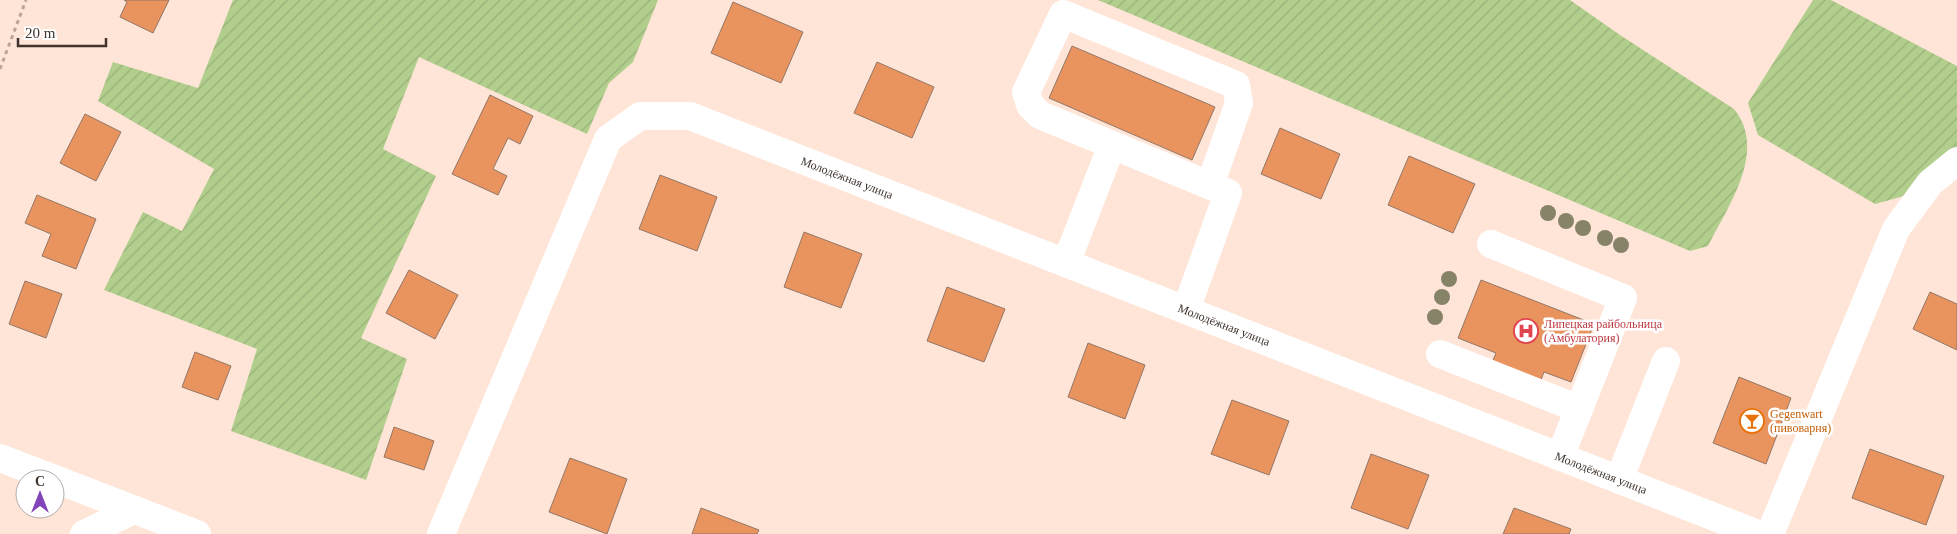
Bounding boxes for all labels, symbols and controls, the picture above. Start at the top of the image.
scale bar [18,15,105,47]
text: 20 m [25,25,56,41]
street label: Молодёжная улица [799,154,896,202]
street label: Молодёжная улица [1176,301,1273,349]
place label: Липецкая райбольница (Амбулатория) [1544,317,1663,345]
hospital icon: Липецкая райбольница (Амбулатория) [1513,318,1539,344]
place label: Gegenwart (пивоварня) [1770,407,1831,435]
bar icon: Gegenwart (пивоварня) [1739,408,1765,434]
street label: Молодёжная улица [1553,449,1650,497]
north arrow [15,469,65,519]
text: С [35,474,45,489]

